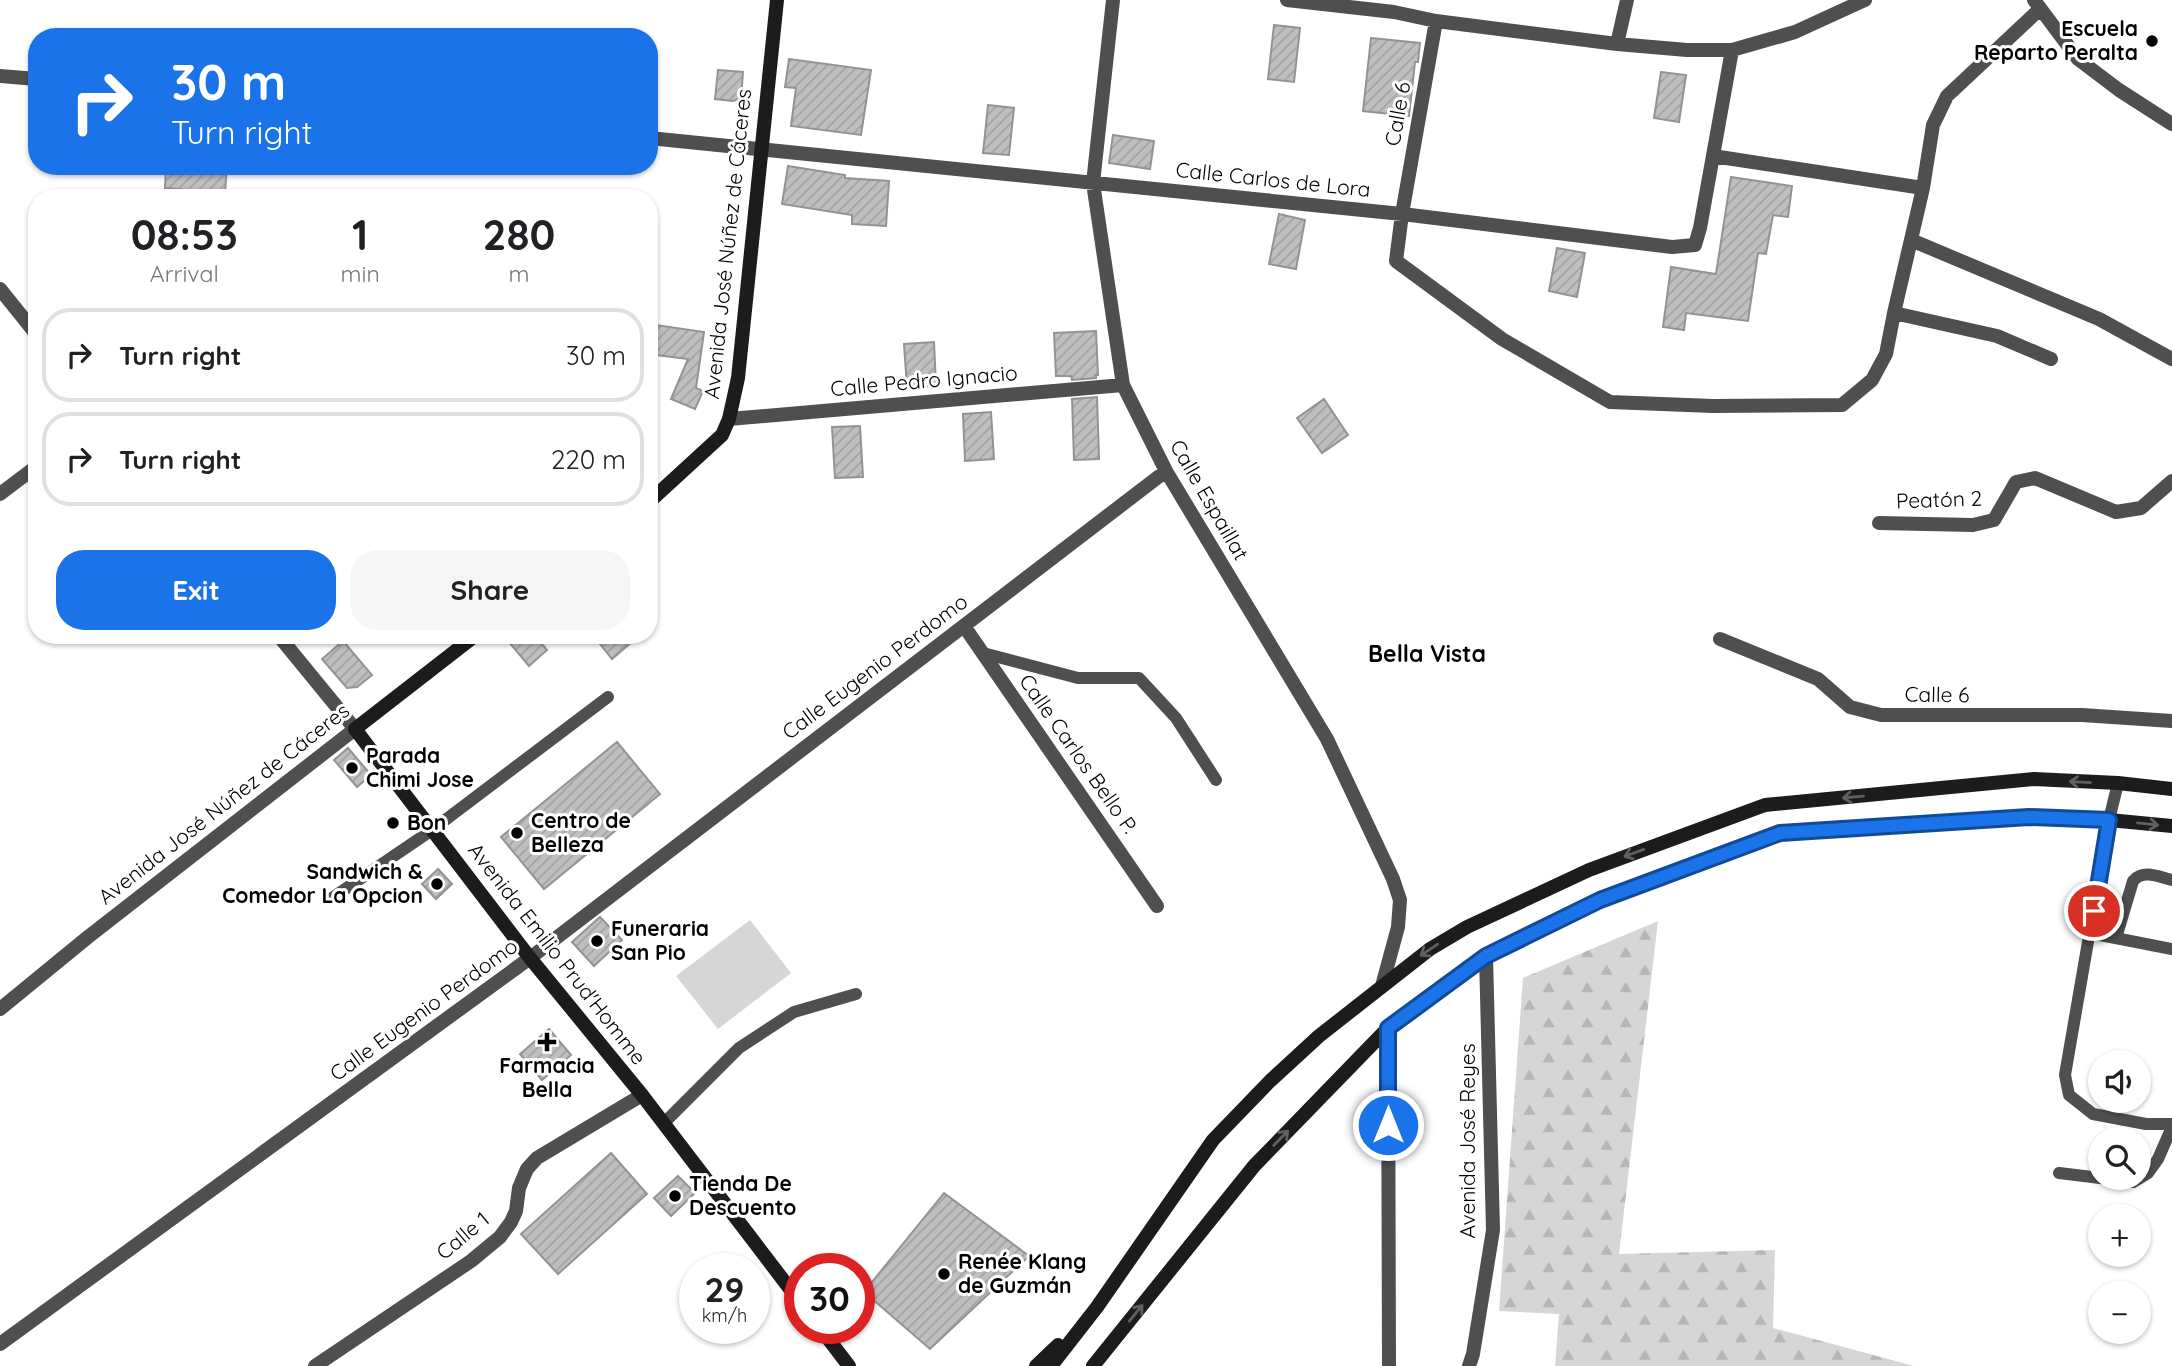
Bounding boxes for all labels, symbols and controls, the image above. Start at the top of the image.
place label: Escuela Reparto Peralta [1974,15,2138,65]
marker: Escuela Reparto Peralta [2144,33,2160,49]
text: 30 m [171,51,286,112]
icon: right [56,56,147,147]
street label: Calle 6 [1379,80,1415,148]
street label: Avenida José Núñez de Cáceres [698,88,756,400]
text: Turn right [171,112,312,152]
street label: Calle Carlos de Lora [1174,156,1372,202]
text: 08:53 [131,208,238,261]
text: 1 [352,208,368,261]
text: 280 [483,208,555,261]
text: Arrival [150,259,219,288]
text: min [341,259,380,288]
text: m [508,259,529,288]
icon: right [60,336,98,374]
text: Turn right [119,339,241,372]
text: 30 m [566,339,626,372]
street label: Calle Pedro Ignacio [829,359,1019,401]
street label: Calle Espaillat [1165,435,1255,564]
icon: right [60,440,98,478]
text: Turn right [119,443,241,476]
text: 220 m [551,443,626,476]
street label: Peatón 2 [1895,485,1983,513]
button: Exit [56,550,336,630]
button: Share [350,550,630,630]
street label: Calle Eugenio Perdomo [776,588,972,744]
district label: Bella Vista [1368,639,1486,668]
street label: Calle Carlos Bello P. [1014,669,1144,838]
street label: Calle 6 [1904,680,1970,708]
street label: Avenida José Núñez de Cáceres [93,697,354,909]
place label: Parada Chimi Jose [366,742,474,792]
marker: Parada Chimi Jose [344,760,360,776]
one-way arrow [2068,775,2091,788]
one-way arrow [1842,791,1865,804]
place label: Centro de Belleza [531,807,631,857]
place label: Bon [407,809,446,835]
marker: Bon [385,815,401,831]
one-way arrow [2136,817,2159,830]
marker: Centro de Belleza [509,825,525,841]
street label: Avenida Emilio Prud'Homme [463,837,652,1069]
one-way arrow [1624,848,1646,860]
place label: Sandwich & Comedor La Opcion [222,858,423,908]
marker: Sandwich & Comedor La Opcion [429,876,445,892]
pin [2064,881,2124,941]
icon: arrive [2075,892,2113,930]
place label: Funeraria San Pio [611,915,709,965]
street label: Calle Eugenio Perdomo [325,932,522,1086]
marker: Funeraria San Pio [589,933,605,949]
one-way arrow [1420,943,1439,958]
marker: Farmacia Bella [539,1034,555,1050]
street label: Avenida José Reyes [1454,1043,1480,1239]
map controls [2088,1050,2151,1344]
button: sound [2088,1050,2151,1113]
place label: Farmacia Bella [499,1052,595,1102]
position arrow [1351,1088,1425,1162]
button: search [2088,1127,2151,1190]
one-way arrow [1273,1130,1290,1147]
place label: Tienda De Descuento [689,1170,796,1220]
marker: Tienda De Descuento [667,1188,683,1204]
button: + [2088,1204,2151,1267]
street label: Calle 1 [431,1206,494,1265]
place label: Renée Klang de Guzmán [958,1248,1086,1298]
speed limit sign: 30 [784,1253,875,1344]
marker: Renée Klang de Guzmán [936,1266,952,1282]
text: 29 [705,1267,744,1311]
button: − [2088,1281,2151,1344]
text: km/h [702,1304,747,1327]
one-way arrow [1128,1304,1144,1322]

